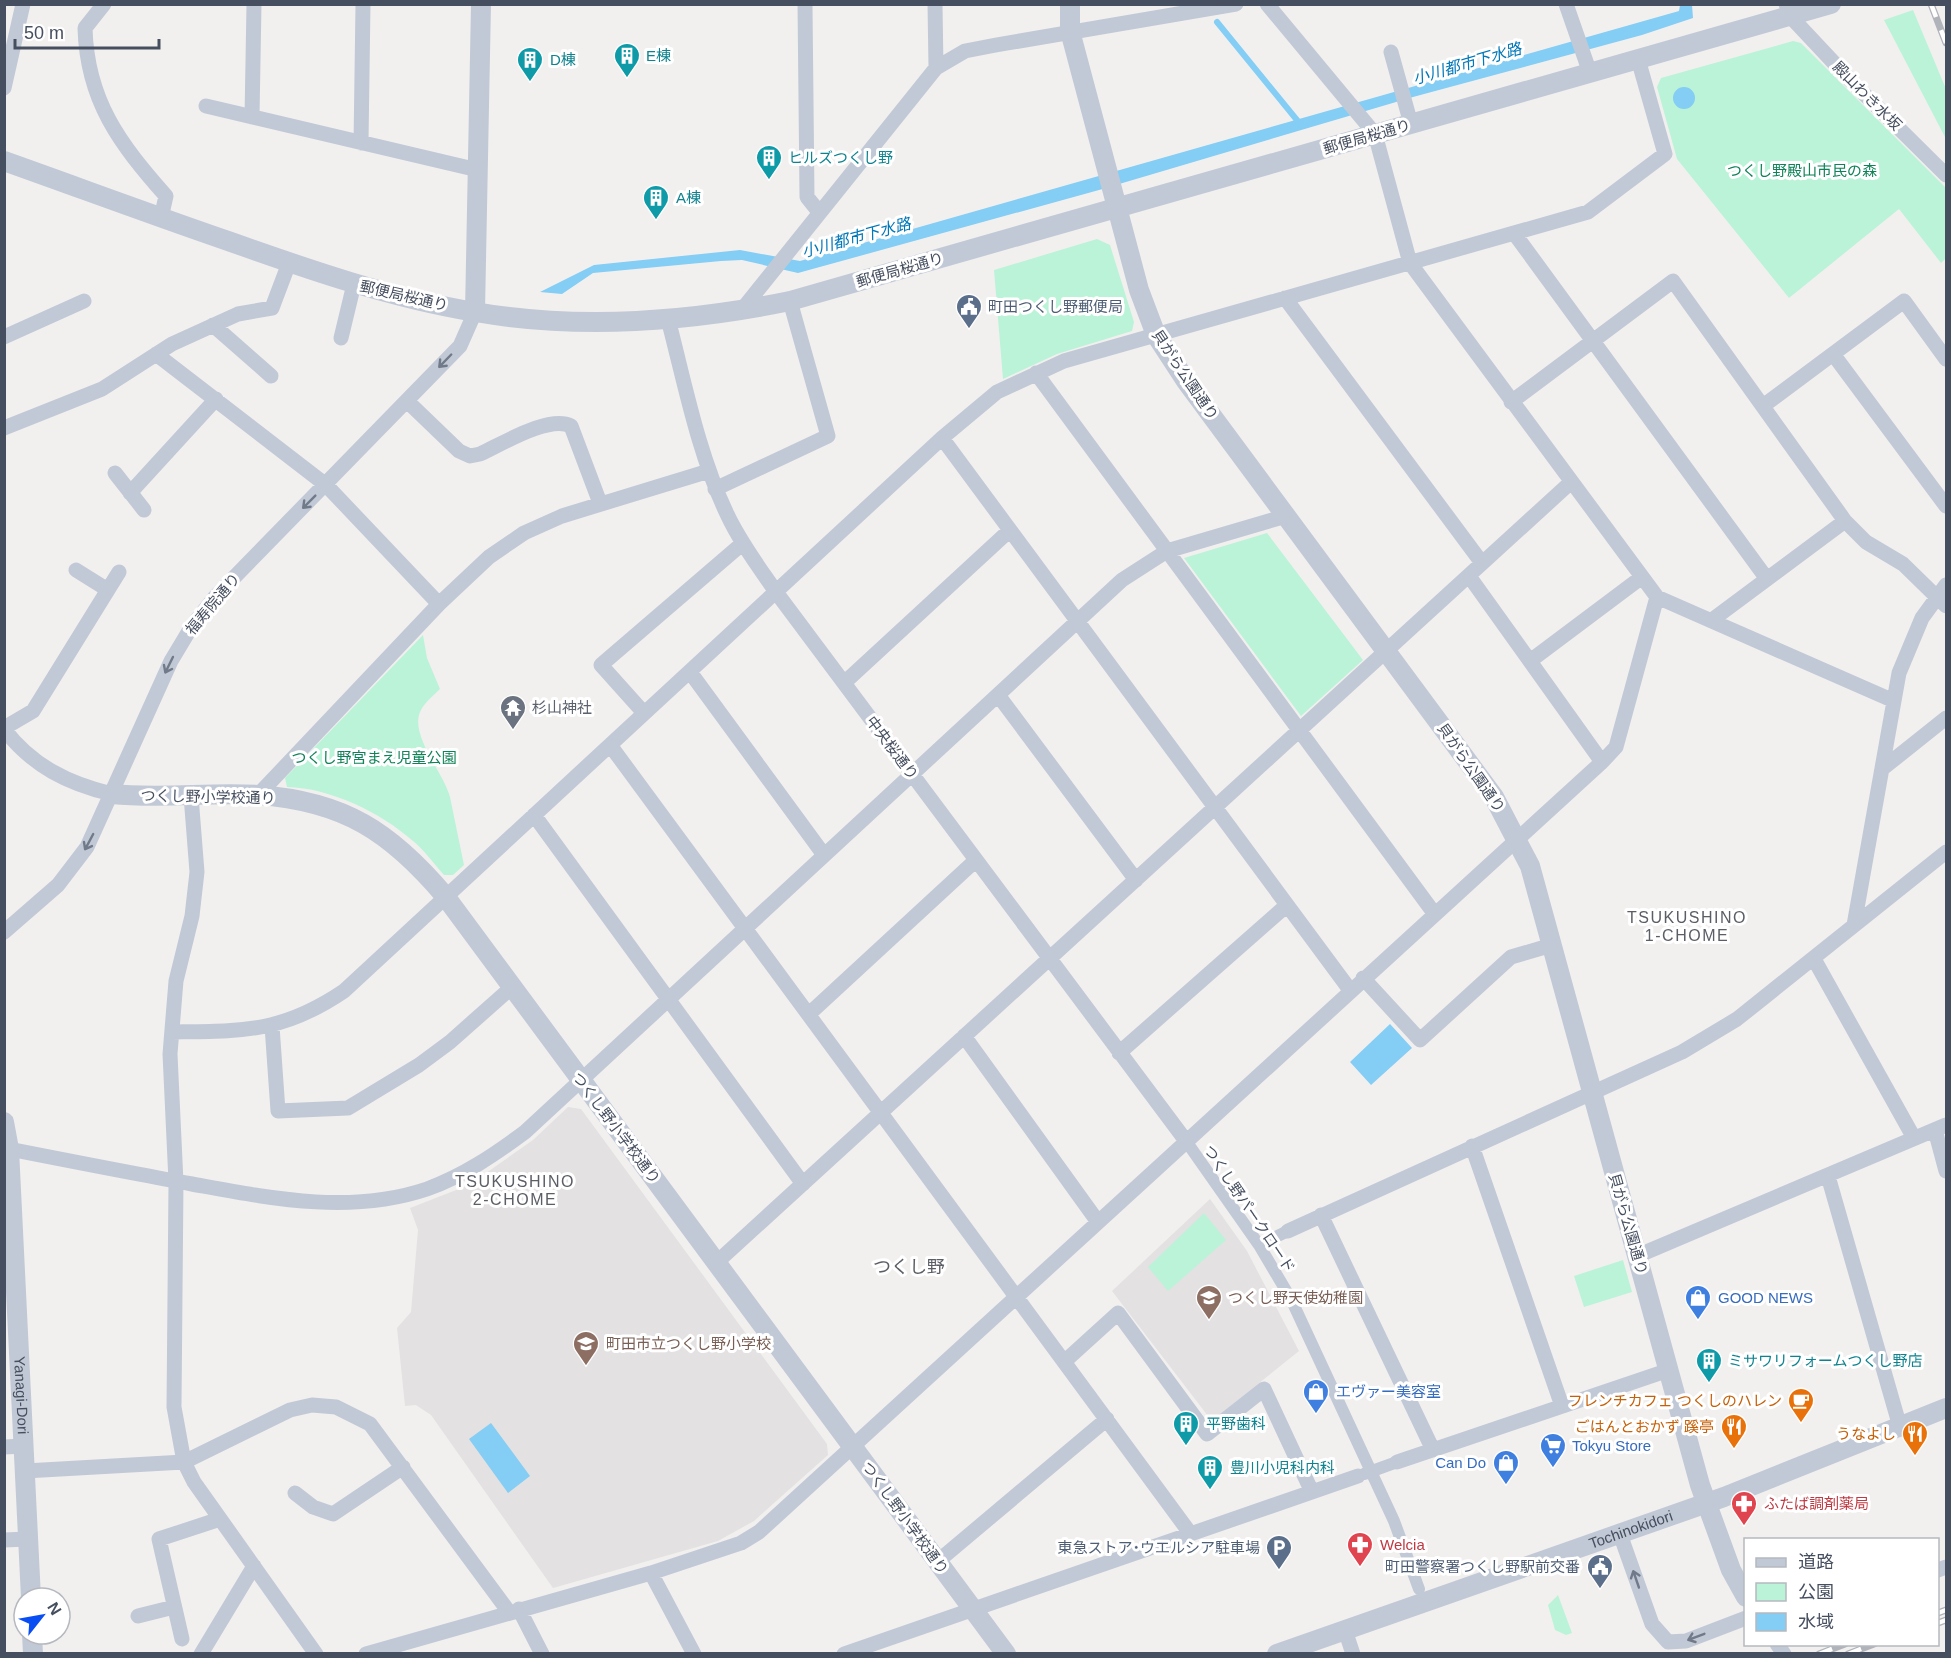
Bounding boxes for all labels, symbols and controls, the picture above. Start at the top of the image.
scale bar [15,12,159,50]
text: 50 m [24,23,64,43]
water label: 小川都市下水路 [1411,39,1525,87]
building icon: E棟 [612,41,642,79]
building icon: D棟 [515,45,545,83]
place label: E棟 [646,47,671,64]
place label: D棟 [550,51,576,68]
street label: 殿山わき水坂 [1830,58,1905,133]
street label: 郵便局桜通り [1321,116,1412,157]
building icon: ヒルズつくし野 [754,143,784,181]
place label: ヒルズつくし野 [788,149,893,166]
park label: つくし野殿山市民の森 [1727,162,1877,179]
building icon: A棟 [641,183,671,221]
place label: A棟 [676,189,701,206]
water label: 小川都市下水路 [800,214,914,260]
street label: 郵便局桜通り [854,249,945,290]
street label: 郵便局桜通り [358,277,450,314]
public building icon: 町田つくし野郵便局 [954,292,984,330]
place label: 町田つくし野郵便局 [988,298,1123,315]
street label: 貝がら公園通り [1149,326,1222,423]
one-way arrow [438,354,452,369]
one-way arrow [302,494,317,509]
street label: 福寿院通り [182,569,243,638]
one-way arrow [163,655,175,673]
temple icon: 杉山神社 [498,693,528,731]
place label: 杉山神社 [532,699,592,716]
street label: 中央桜通り [863,713,922,783]
street label: 貝がら公園通り [1434,720,1508,816]
park label: つくし野宮まえ児童公園 [291,749,457,766]
street label: つくし野小学校通り [140,787,276,806]
one-way arrow [82,833,94,851]
district label: TSUKUSHINO 1-CHOME [1627,909,1747,944]
street label: つくし野小学校通り [569,1069,664,1187]
street label: つくし野パークロード [1200,1142,1298,1276]
street label: 貝がら公園通り [1606,1171,1651,1277]
district label: TSUKUSHINO 2-CHOME [455,1173,575,1208]
district label: つくし野 [873,1257,945,1277]
school or university icon: つくし野天使幼稚園 [1194,1283,1224,1321]
shop icon: GOOD NEWS [1683,1283,1713,1321]
place label: つくし野天使幼稚園 [1228,1289,1363,1306]
place label: GOOD NEWS [1718,1289,1813,1306]
school or university icon: 町田市立つくし野小学校 [571,1329,601,1367]
place label: 町田市立つくし野小学校 [606,1335,771,1352]
building icon: ミサワリフォームつくし野店 [1694,1346,1724,1384]
place label: ミサワリフォームつくし野店 [1728,1352,1923,1369]
street label: Yanagi-Dori [11,1356,32,1435]
shop icon: エヴァー美容室 [1301,1377,1331,1415]
place label: エヴァー美容室 [1336,1383,1441,1400]
cafe icon: フレンチカフェ つくしのハレン [1786,1386,1816,1424]
place label: フレンチカフェ つくしのハレン [1568,1392,1782,1409]
building icon: 平野歯科 [1171,1409,1201,1447]
restaurant icon: ごはんとおかず 蹊亭 [1719,1412,1749,1450]
place label: 平野歯科 [1206,1415,1266,1432]
place label: ごはんとおかず 蹊亭 [1575,1418,1714,1435]
restaurant icon: うなよし [1900,1419,1930,1457]
place label: うなよし [1836,1425,1896,1442]
supermarket icon: Tokyu Store [1538,1431,1568,1469]
place label: Tokyu Store [1572,1437,1651,1454]
shop icon: Can Do [1491,1448,1521,1486]
building icon: 豊川小児科内科 [1195,1453,1225,1491]
place label: Can Do [1435,1454,1486,1471]
street label: つくし野小学校通り [859,1458,952,1577]
place label: 豊川小児科内科 [1230,1459,1335,1476]
pharmacy icon: ふたば調剤薬局 [1729,1489,1759,1527]
place label: ふたば調剤薬局 [1764,1495,1869,1512]
street label: Tochinokidori [1587,1507,1675,1552]
pharmacy icon: Welcia [1345,1530,1375,1568]
parking icon: 東急ストア･ウエルシア駐車場 [1264,1533,1294,1571]
place label: Welcia [1380,1536,1425,1553]
legend [1744,1538,1939,1646]
place label: 東急ストア･ウエルシア駐車場 [1057,1539,1260,1556]
public building icon: 町田警察署つくし野駅前交番 [1585,1552,1615,1590]
text: 道路 [1798,1552,1834,1572]
place label: 町田警察署つくし野駅前交番 [1385,1558,1580,1575]
one-way arrow [1629,1570,1640,1589]
text: 公園 [1798,1582,1834,1602]
north arrow [12,1586,72,1646]
text: N [44,1599,65,1618]
text: 水域 [1798,1612,1834,1632]
one-way arrow [1687,1633,1706,1644]

